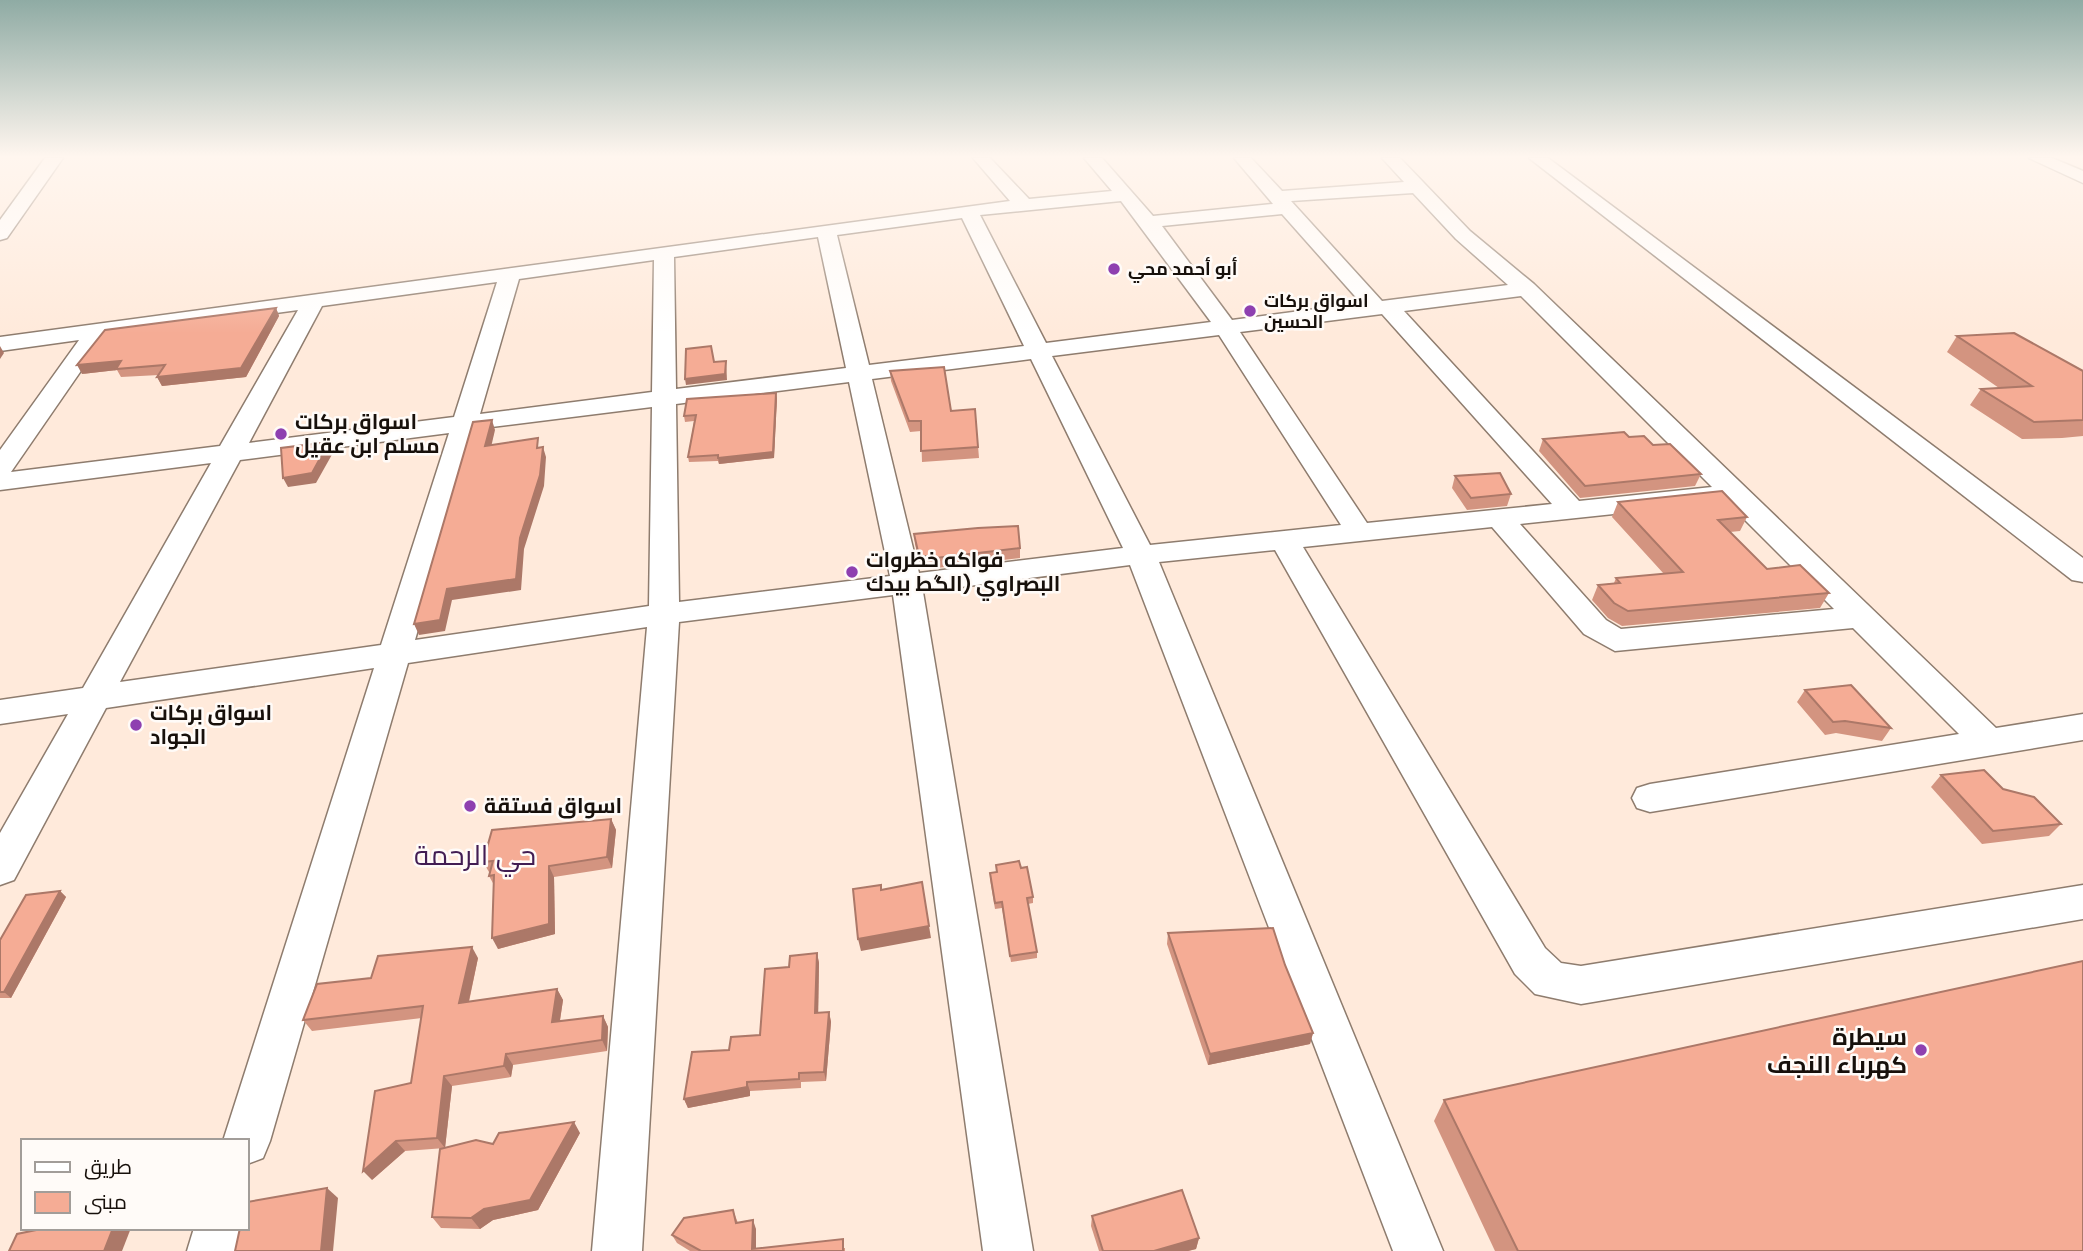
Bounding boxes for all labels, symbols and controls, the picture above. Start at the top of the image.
place label: أبو أحمد محي [1128,256,1237,284]
marker: أبو أحمد محي [1106,261,1122,277]
place label: اسواق بركات الحسين [1264,289,1369,334]
marker: اسواق بركات الحسين [1242,303,1258,319]
place label: اسواق بركات مسلم ابن عقيل [295,408,440,460]
marker: اسواق بركات مسلم ابن عقيل [273,426,289,442]
place label: فواكه خظروات البصراوي (الگط بيدك [866,546,1060,601]
marker: فواكه خظروات البصراوي (الگط بيدك [844,564,860,580]
place label: اسواق بركات الجواد [150,699,272,751]
marker: اسواق بركات الجواد [128,717,144,733]
place label: اسواق فستقة [484,792,622,820]
marker: اسواق فستقة [462,798,478,814]
district label: حي الرحمة [414,837,536,877]
place label: سيطرة كهرباء النجف [1767,1021,1907,1080]
marker: سيطرة كهرباء النجف [1913,1042,1929,1058]
legend [21,1139,248,1230]
text: طريق [84,1153,132,1181]
text: مبنى [84,1188,127,1216]

